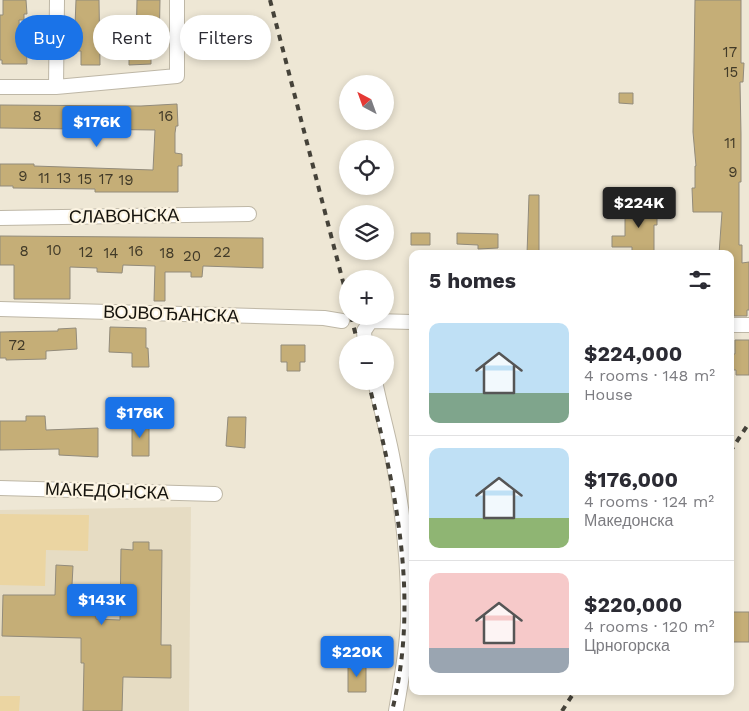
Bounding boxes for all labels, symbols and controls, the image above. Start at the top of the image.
chip: Buy [15,15,83,60]
chip: Rent [93,15,170,60]
chip: Filters [180,15,271,60]
house number: 17 [723,43,737,61]
house number: 15 [724,63,738,81]
north arrow [339,75,394,130]
map controls [339,75,394,390]
pin: $176K [62,106,132,148]
house number: 8 [32,107,42,125]
house number: 16 [159,107,173,125]
text: $176K [73,112,121,131]
house number: 11 [724,134,736,152]
button: locate [339,140,394,195]
house number: 9 [728,163,738,181]
house number: 9 [18,167,28,185]
house number: 11 [38,169,50,187]
house number: 13 [57,169,71,187]
house number: 15 [78,170,92,188]
house number: 17 [99,170,113,188]
house number: 19 [118,171,134,189]
pin: $224K [604,186,674,229]
text: $224K [614,193,664,212]
street label: СЛАВОНСКА [69,204,179,227]
button: layers [339,205,394,260]
house number: 10 [46,241,62,259]
house number: 8 [19,242,29,260]
house number: 16 [129,242,143,260]
house number: 12 [79,243,93,261]
house number: 22 [213,243,231,261]
house number: 14 [103,244,119,262]
house number: 18 [159,244,175,262]
house number: 20 [183,247,201,265]
icon: filters [686,266,714,294]
text: 5 homes [429,268,516,293]
button: + [339,270,394,325]
street label: ВОЈВОЂАНСКА [103,301,239,326]
button: − [339,335,394,390]
house number: 72 [8,336,26,354]
text: $224,000 [584,341,682,366]
icon: home [469,343,529,403]
text: 4 rooms · 148 m² [584,366,715,385]
text: House [584,385,633,404]
pin: $176K [105,396,175,439]
text: $176K [116,403,164,422]
text: $176,000 [584,467,678,492]
icon: home [469,468,529,528]
street label: МАКЕДОНСКА [45,478,169,503]
text: 4 rooms · 124 m² [584,492,714,511]
text: Македонска [584,511,673,530]
pin: $143K [67,584,137,626]
text: $143K [78,590,126,609]
text: $220,000 [584,592,682,617]
icon: home [469,593,529,653]
text: 4 rooms · 120 m² [584,617,715,636]
pin: $220K [322,636,392,678]
text: Црногорска [584,636,670,655]
text: $220K [332,642,382,661]

